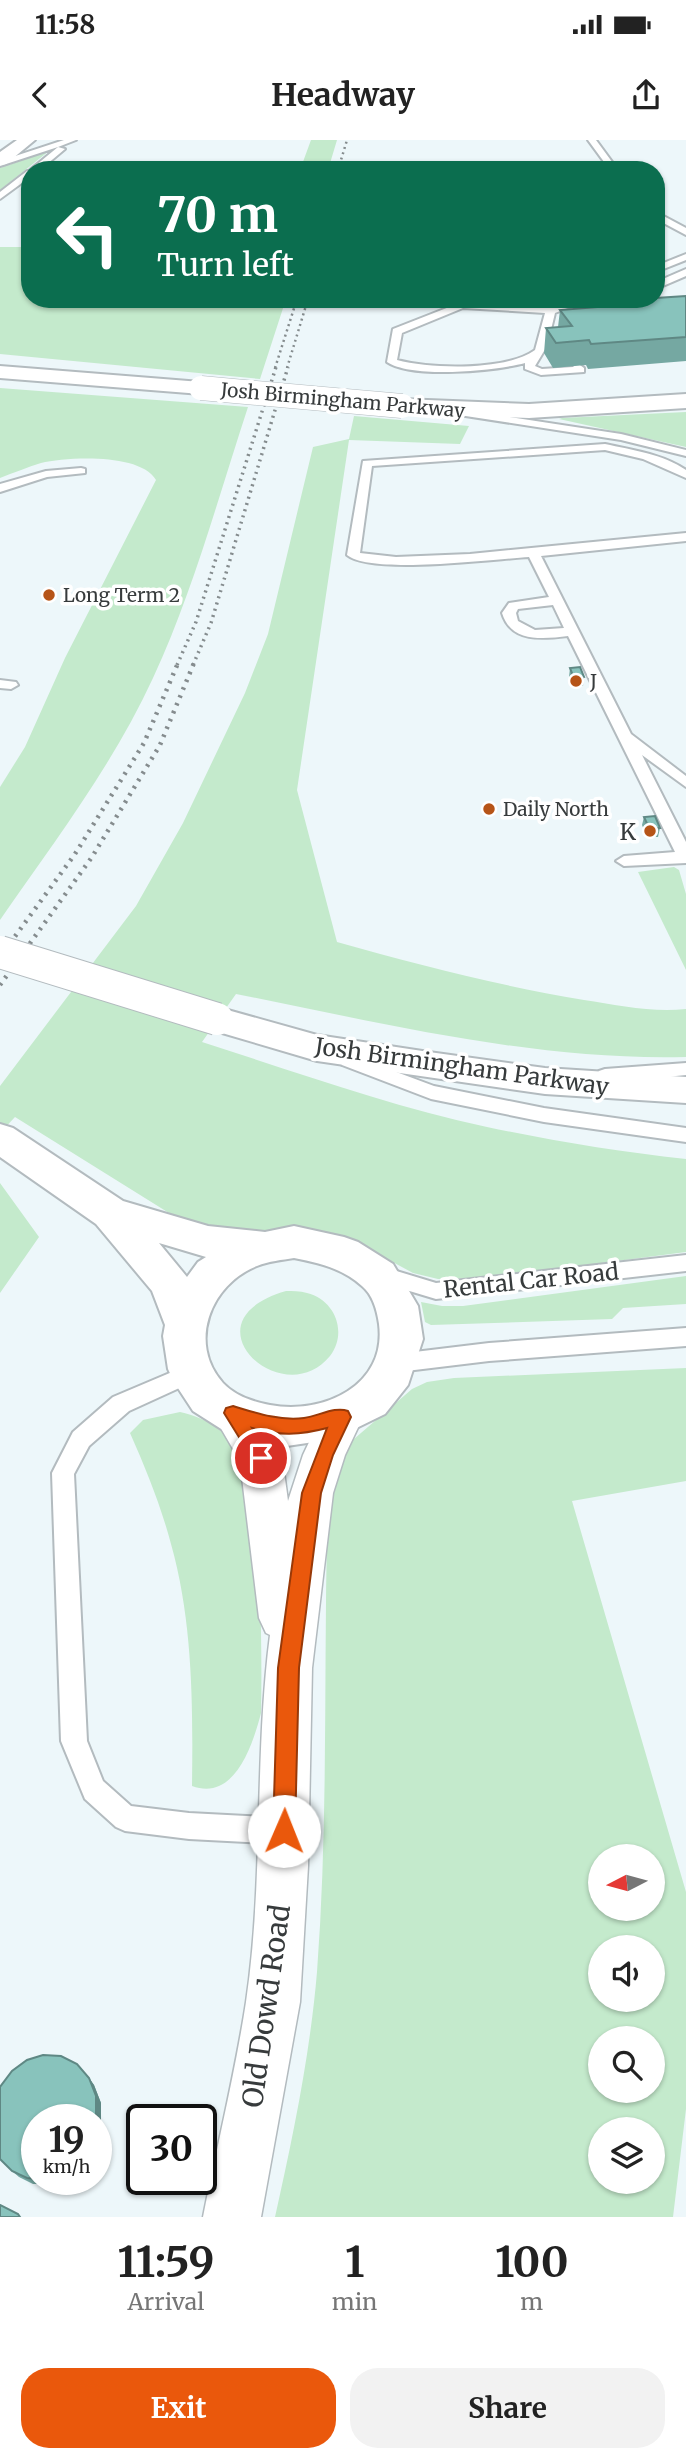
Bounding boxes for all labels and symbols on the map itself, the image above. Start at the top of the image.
street label: Josh Birmingham Parkway [219,377,466,423]
place label: Long Term 2 [63,583,180,607]
marker: Long Term 2 [41,587,57,603]
place label: J [589,669,597,693]
marker: J [568,673,584,689]
place label: Daily North [503,797,609,821]
marker: Daily North [481,801,497,817]
place label: K [619,817,636,846]
marker: K [642,823,658,839]
street label: Josh Birmingham Parkway [312,1031,611,1101]
street label: Rental Car Road [442,1256,620,1304]
pin [231,1428,291,1488]
position arrow [247,1794,321,1868]
north arrow [588,1844,665,1922]
street label: Old Dowd Road [234,1902,298,2110]
speed limit sign: 30 [126,2104,217,2195]

